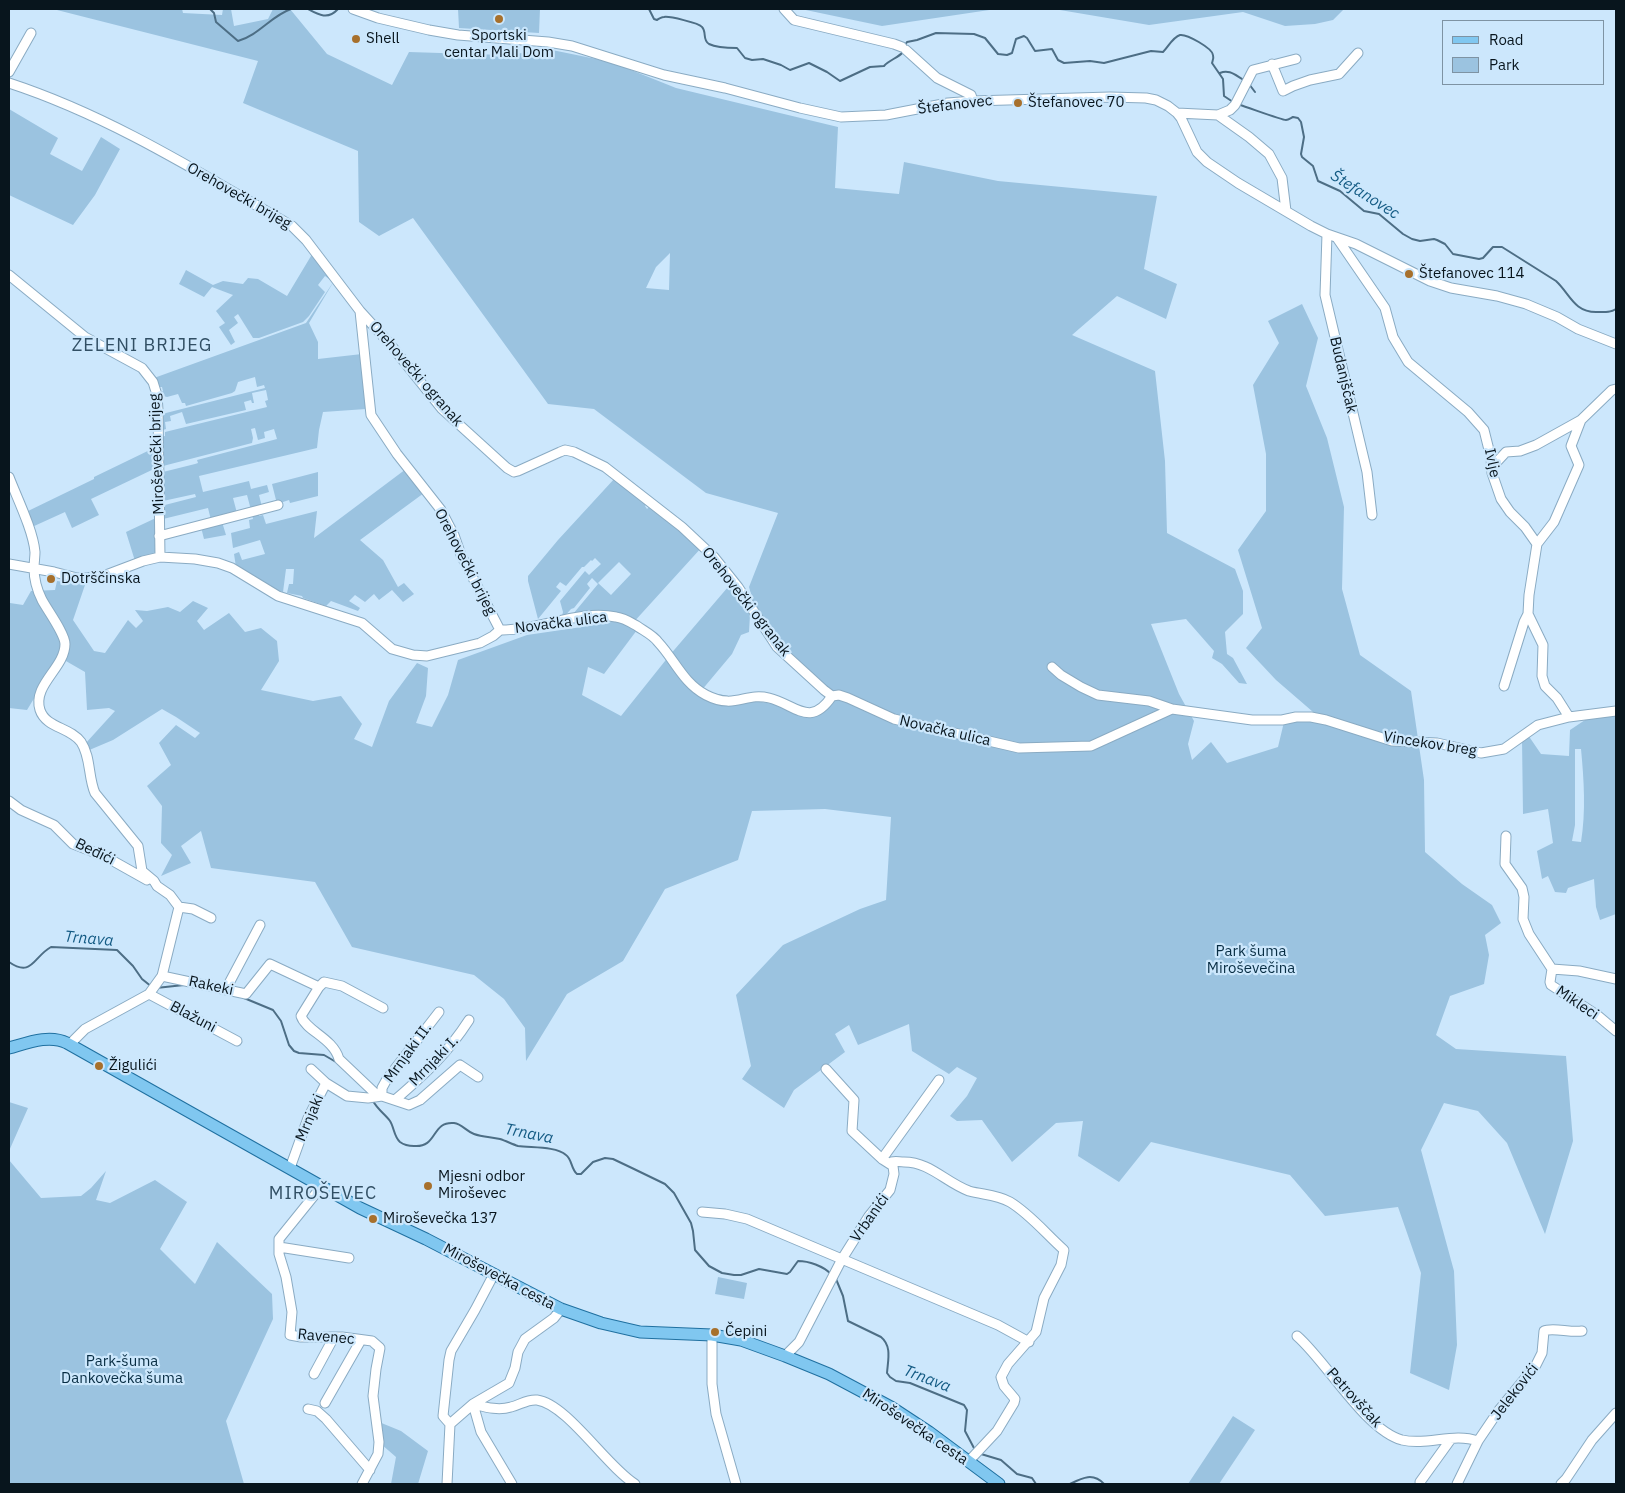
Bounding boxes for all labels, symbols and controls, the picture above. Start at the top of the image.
marker: Sportski centar Mali Dom [493,13,505,25]
legend [1442,20,1605,85]
place label: Sportski centar Mali Dom [444,27,554,62]
place label: Shell [366,30,400,48]
text: Road [1489,30,1524,49]
marker: Shell [350,33,362,45]
text: Park [1489,55,1519,74]
street label: Štefanovec [917,92,993,118]
place label: Štefanovec 70 [1028,94,1124,112]
marker: Štefanovec 70 [1012,97,1024,109]
street label: Orehovečki brijeg [184,159,294,233]
water label: Štefanovec [1327,166,1403,224]
place label: Štefanovec 114 [1419,265,1524,283]
marker: Štefanovec 114 [1403,268,1415,280]
street label: Orehovečki ogranak [365,318,467,430]
district label: ZELENI BRIJEG [70,335,214,357]
street label: Budanjščak [1325,335,1361,415]
street label: Miroševečki brijeg [146,393,168,515]
street label: Ivlje [1480,447,1504,479]
street label: Orehovečki brijeg [430,506,500,618]
street label: Orehovečki ogranak [698,544,794,660]
place label: Dotrščinska [61,570,140,588]
marker: Dotrščinska [45,573,57,585]
street label: Novačka ulica [514,608,608,638]
street label: Novačka ulica [898,712,992,750]
street label: Vincekov breg [1382,728,1478,760]
street label: Beđići [72,835,118,869]
water label: Trnava [64,927,114,951]
park label: Park šuma Miroševečina [1207,943,1295,978]
street label: Rakeki [187,973,235,999]
street label: Mikleci [1552,982,1602,1024]
street label: Blažuni [167,997,219,1037]
street label: Mrnjaki II. [380,1020,436,1086]
street label: Mrnjaki I. [406,1032,462,1090]
place label: Žigulići [109,1057,157,1075]
marker: Žigulići [93,1060,105,1072]
street label: Mrnjaki [292,1092,328,1144]
water label: Trnava [503,1120,555,1148]
place label: Mjesni odbor Miroševec [438,1168,525,1203]
marker: Mjesni odbor Miroševec [422,1180,434,1192]
district label: MIROŠEVEC [268,1183,378,1205]
street label: Vrbanići [847,1190,893,1246]
place label: Miroševečka 137 [383,1210,498,1228]
marker: Miroševečka 137 [367,1213,379,1225]
street label: Miroševečka cesta [440,1240,558,1314]
place label: Čepini [725,1323,767,1341]
street label: Ravenec [297,1326,355,1348]
marker: Čepini [709,1326,721,1338]
park label: Park-šuma Dankovečka šuma [61,1353,183,1388]
street label: Jelekovići [1487,1360,1543,1424]
water label: Trnava [901,1361,953,1397]
street label: Petrovščak [1323,1364,1385,1432]
street label: Miroševečka cesta [859,1385,971,1469]

